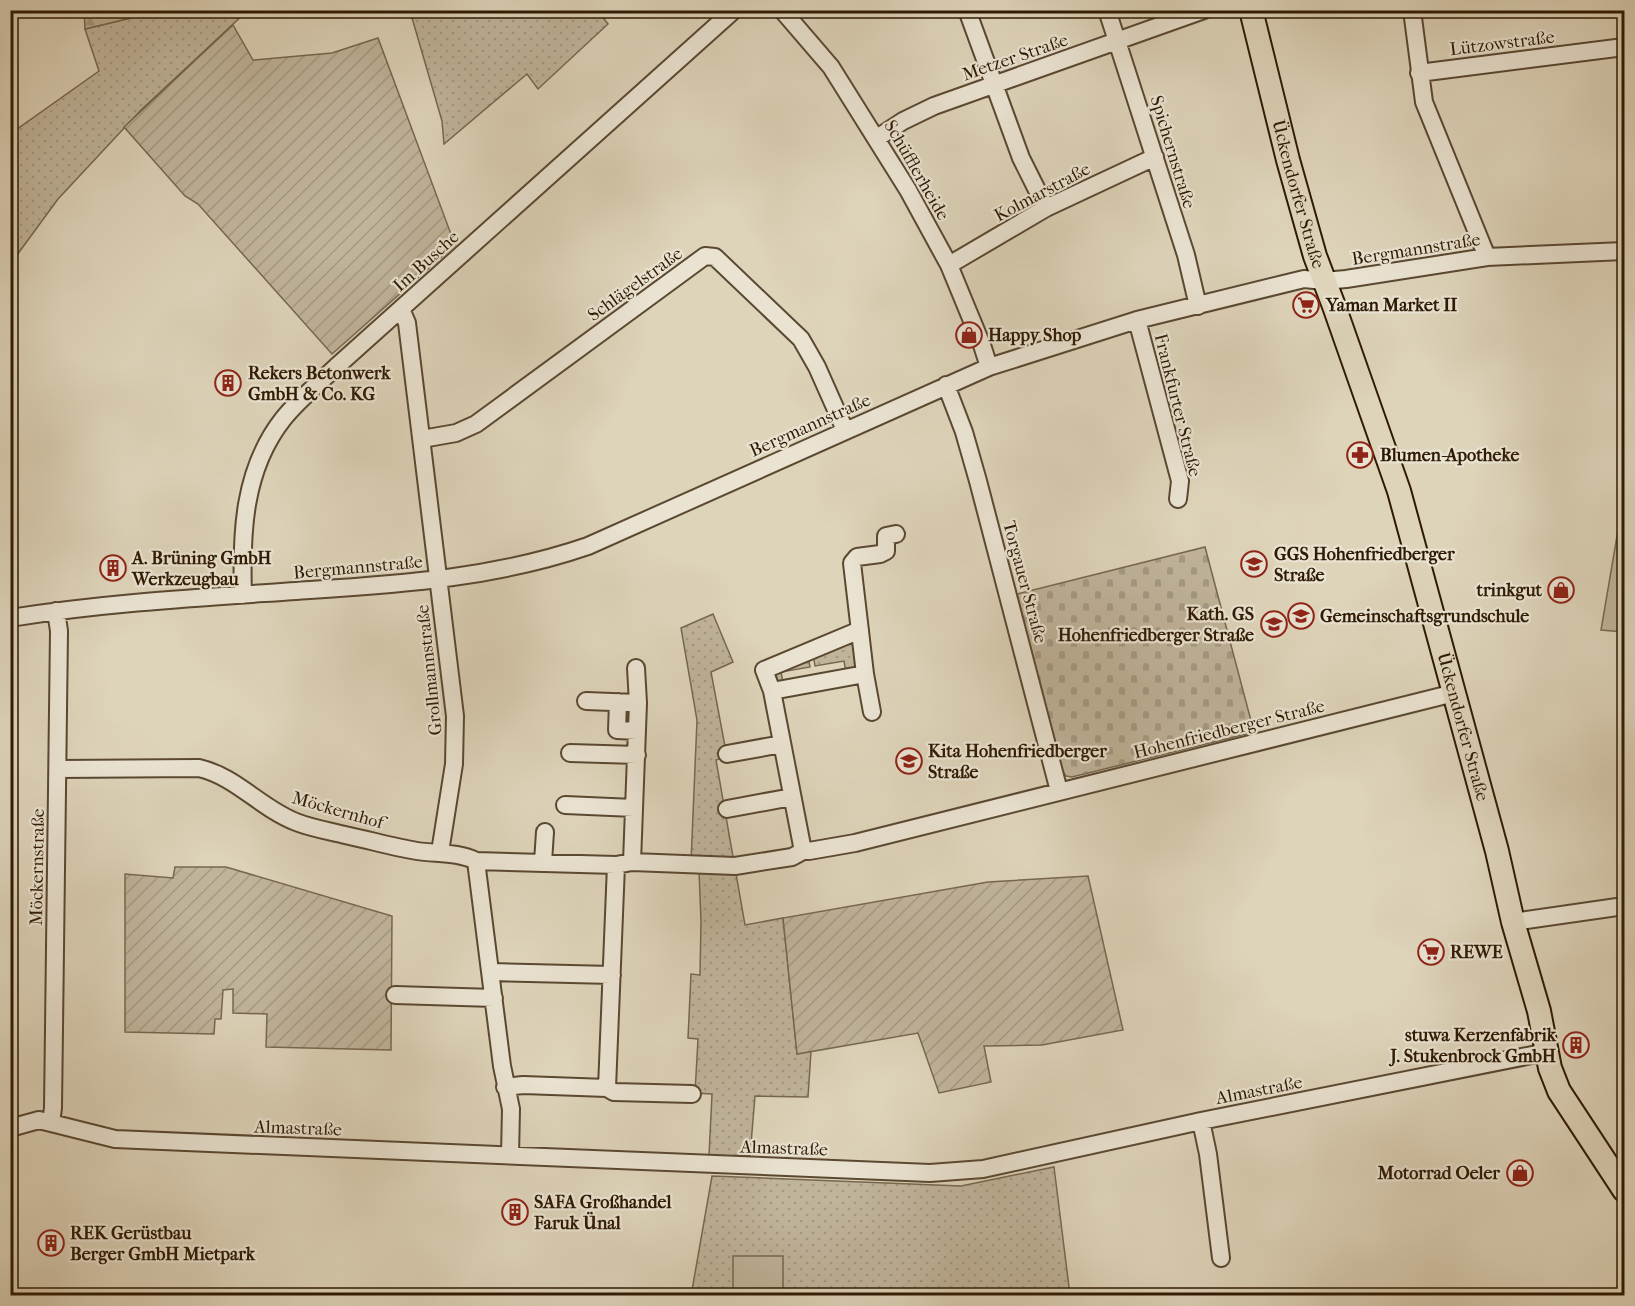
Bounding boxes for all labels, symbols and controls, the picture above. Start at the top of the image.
street label: Lützowstraße [1449,27,1556,60]
street label: Metzer Straße [960,30,1071,85]
street label: Spichernstraße [1145,93,1200,211]
street label: Schüfflerheide [880,117,954,224]
street label: Ückendorfer Straße [1267,117,1329,272]
street label: Kolmarstraße [991,158,1094,226]
street label: Im Busche [389,226,464,296]
street label: Bergmannstraße [1350,229,1482,270]
street label: Schlägelstraße [584,243,687,326]
supermarket icon: Yaman Market II [1291,290,1321,320]
place label: Yaman Market II [1325,295,1457,316]
shop icon: Happy Shop [954,320,984,350]
place label: Happy Shop [988,325,1082,346]
street label: Frankfurter Straße [1150,331,1205,479]
place label: Rekers Betonwerk GmbH & Co. KG [248,363,391,405]
building icon: Rekers Betonwerk GmbH & Co. KG [213,368,243,398]
street label: Bergmannstraße [747,389,874,461]
pharmacy icon: Blumen-Apotheke [1345,440,1375,470]
place label: Blumen-Apotheke [1380,445,1519,466]
street label: Torgauer Straße [998,519,1051,646]
place label: GGS Hohenfriedberger Straße [1274,544,1455,586]
place label: A. Brüning GmbH Werkzeugbau [131,548,272,590]
school or university icon: GGS Hohenfriedberger Straße [1239,549,1269,579]
street label: Bergmannstraße [292,551,424,584]
building icon: A. Brüning GmbH Werkzeugbau [98,553,128,583]
shop icon: trinkgut [1546,575,1576,605]
place label: trinkgut [1476,580,1543,601]
school or university icon: Gemeinschaftsgrundschule [1286,601,1316,631]
street label: Grollmannstraße [412,603,447,736]
place label: Kath. GS Hohenfriedberger Straße [1058,604,1254,646]
place label: Gemeinschaftsgrundschule [1320,606,1529,627]
school or university icon: Kath. GS Hohenfriedberger Straße [1259,609,1289,639]
street label: Ückendorfer Straße [1432,650,1493,804]
street label: Hohenfriedberger Straße [1131,696,1327,763]
place label: Kita Hohenfriedberger Straße [928,741,1107,783]
school or university icon: Kita Hohenfriedberger Straße [894,746,924,776]
street label: Möckernhof [290,787,390,835]
street label: Möckernstraße [26,808,49,926]
supermarket icon: REWE [1416,937,1446,967]
place label: REWE [1450,942,1503,963]
place label: stuwa Kerzenfabrik J. Stukenbrock GmbH [1388,1025,1557,1067]
building icon: stuwa Kerzenfabrik J. Stukenbrock GmbH [1561,1030,1591,1060]
street label: Almastraße [1213,1072,1304,1109]
street label: Almastraße [253,1116,342,1141]
street label: Almastraße [739,1136,828,1161]
shop icon: Motorrad Oeler [1505,1158,1535,1188]
place label: Motorrad Oeler [1377,1163,1500,1184]
place label: SAFA Großhandel Faruk Ünal [533,1192,672,1234]
building icon: SAFA Großhandel Faruk Ünal [500,1197,530,1227]
place label: REK Gerüstbau Berger GmbH Mietpark [70,1223,256,1265]
building icon: REK Gerüstbau Berger GmbH Mietpark [36,1228,66,1258]

